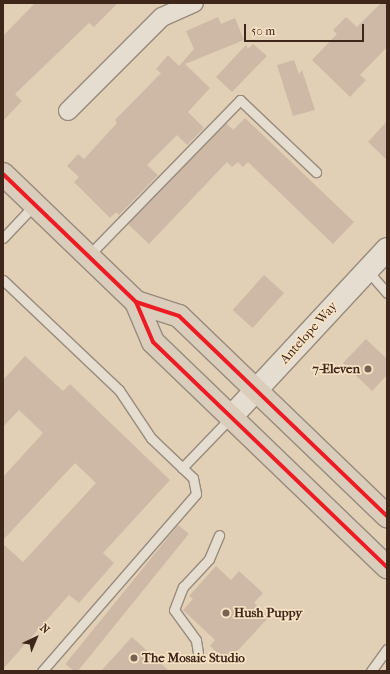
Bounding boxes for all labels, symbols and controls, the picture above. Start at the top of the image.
scale bar [246,16,366,42]
text: 50 m [251,24,275,38]
street label: Antelope Way [277,299,341,367]
place label: 7-Eleven [312,361,360,377]
marker: 7-Eleven [363,364,373,374]
place label: Hush Puppy [234,605,302,621]
marker: Hush Puppy [221,608,231,618]
north arrow [16,618,56,658]
text: N [37,621,52,637]
place label: The Mosaic Studio [142,650,245,666]
marker: The Mosaic Studio [129,653,139,663]

